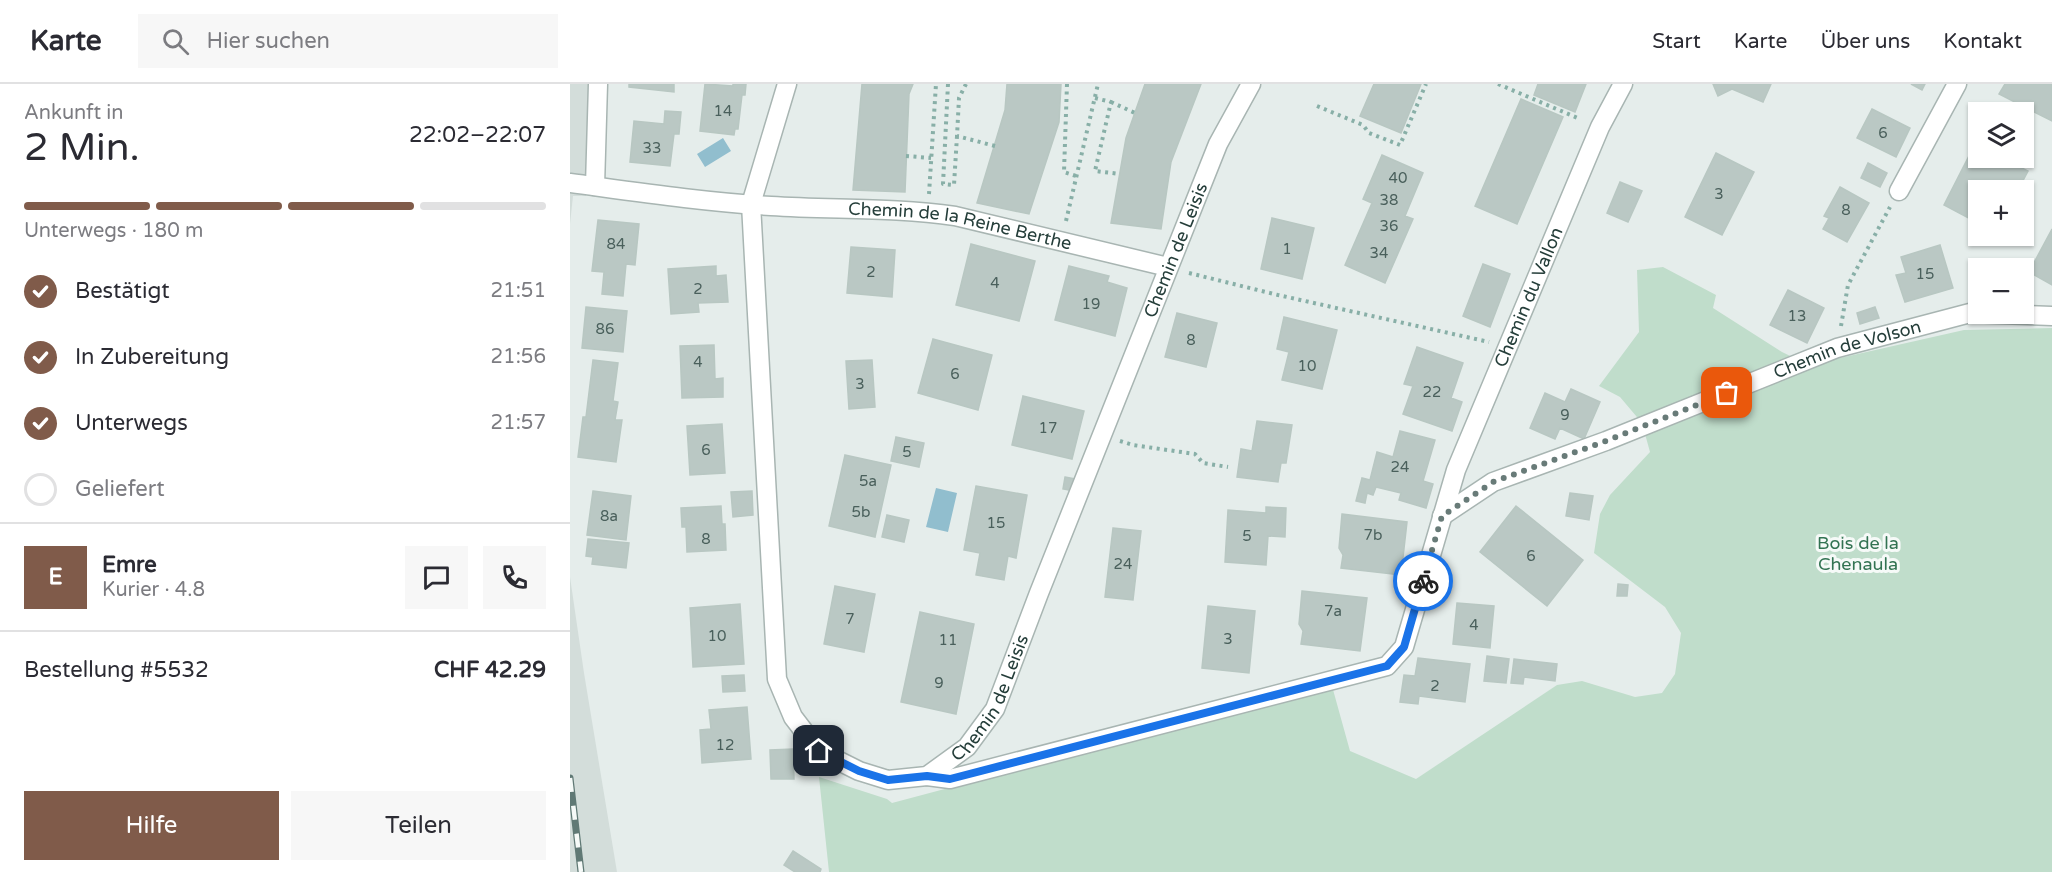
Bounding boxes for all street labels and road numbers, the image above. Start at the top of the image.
street label: Chemin de Leisis [1139,180,1212,321]
street label: Chemin de la Reine Berthe [848,198,1074,255]
street label: Chemin du Vallon [1489,224,1568,371]
street label: Chemin de Volson [1770,315,1923,383]
street label: Chemin de Leisis [946,631,1033,766]

